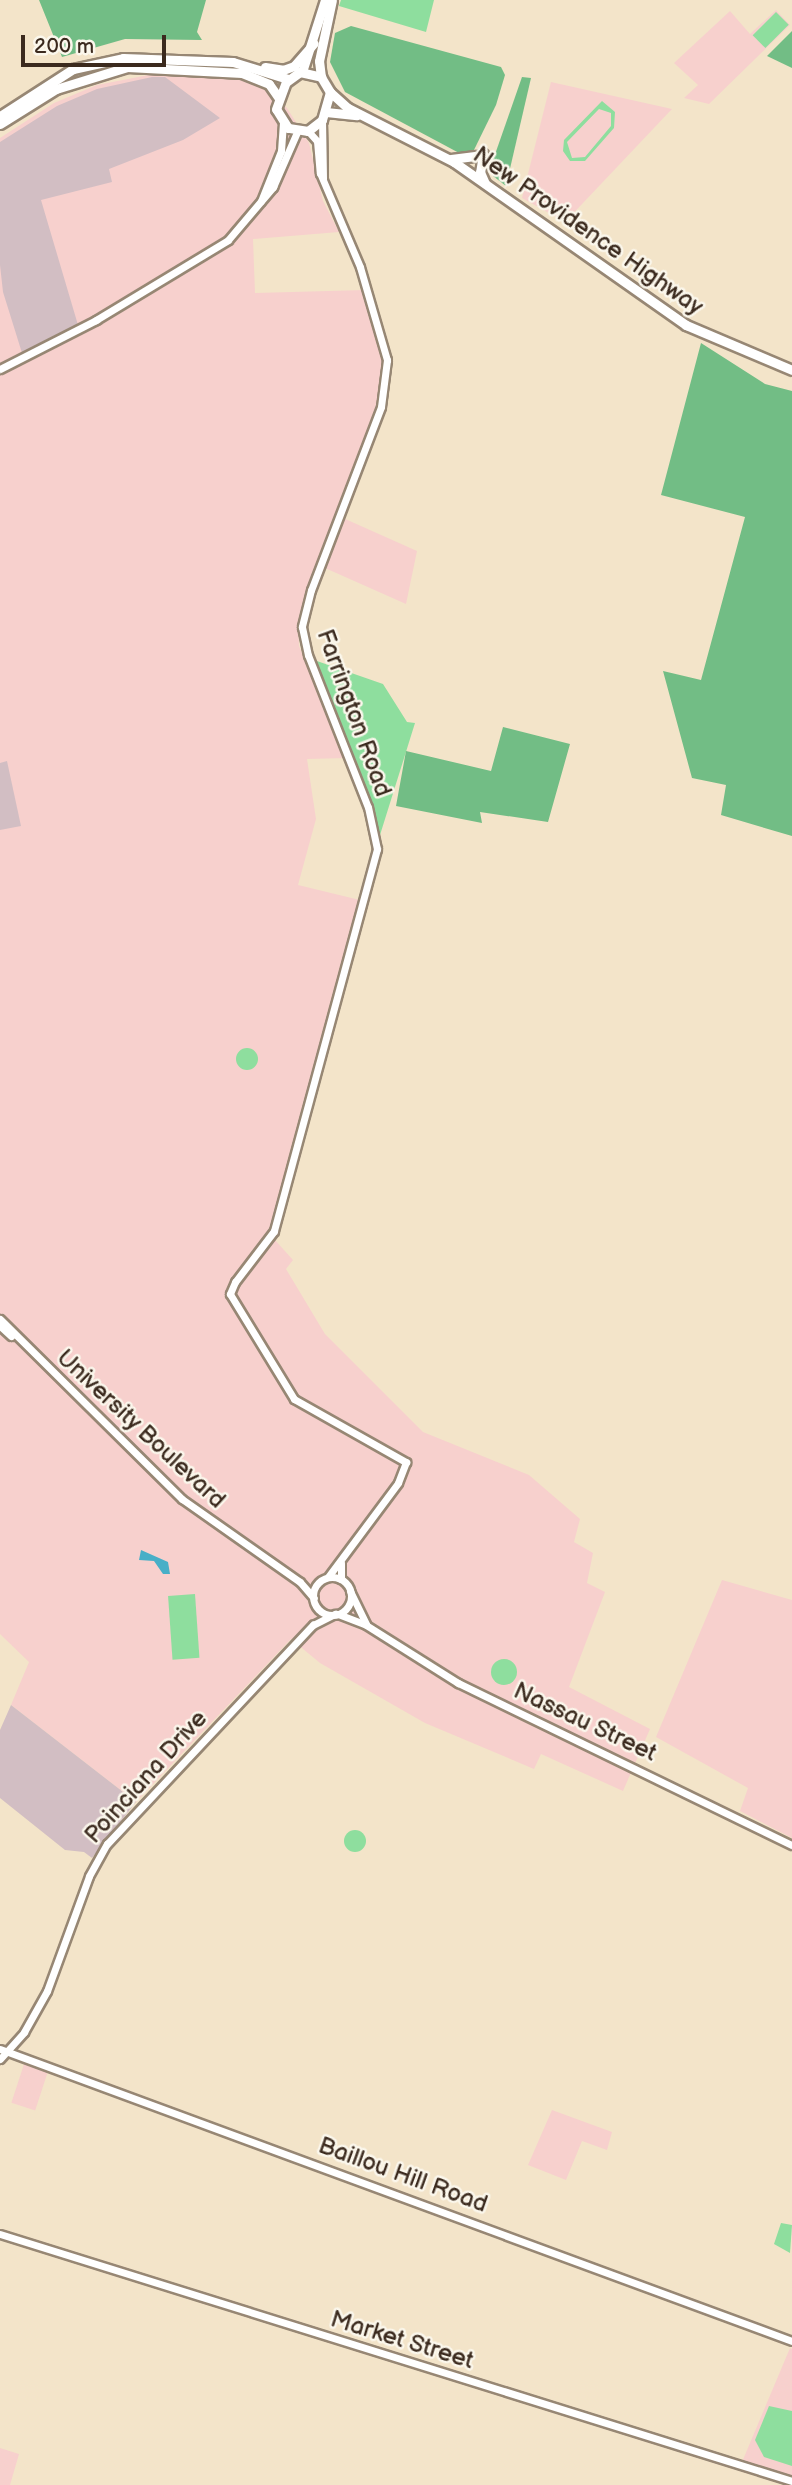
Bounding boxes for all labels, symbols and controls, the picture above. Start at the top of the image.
scale bar [24,21,170,65]
text: 200 m [34,34,94,59]
street label: New Providence Highway [467,141,709,321]
street label: Farrington Road [310,625,398,801]
street label: University Boulevard [50,1343,232,1515]
street label: Nassau Street [509,1676,661,1768]
street label: Poinciana Drive [79,1705,213,1849]
street label: Baillou Hill Road [315,2131,491,2219]
street label: Market Street [327,2305,477,2375]

